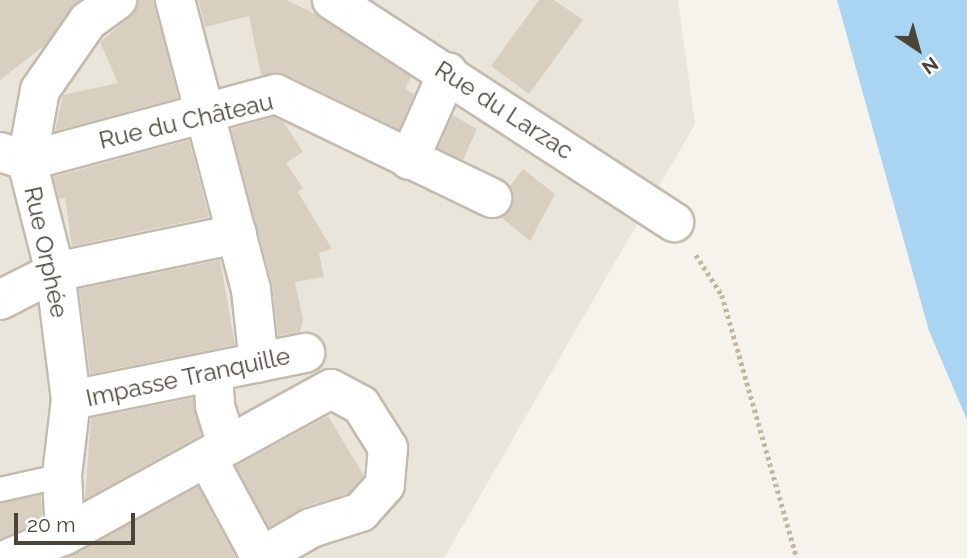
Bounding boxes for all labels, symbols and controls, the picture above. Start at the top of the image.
north arrow [883,14,953,84]
text: N [918,53,943,79]
street label: Rue du Larzac [430,55,578,165]
street label: Rue du Château [96,87,276,155]
street label: Rue Orphée [18,184,74,320]
street label: Impasse Tranquille [83,341,293,413]
scale bar [18,498,138,542]
text: 20 m [27,512,75,537]

